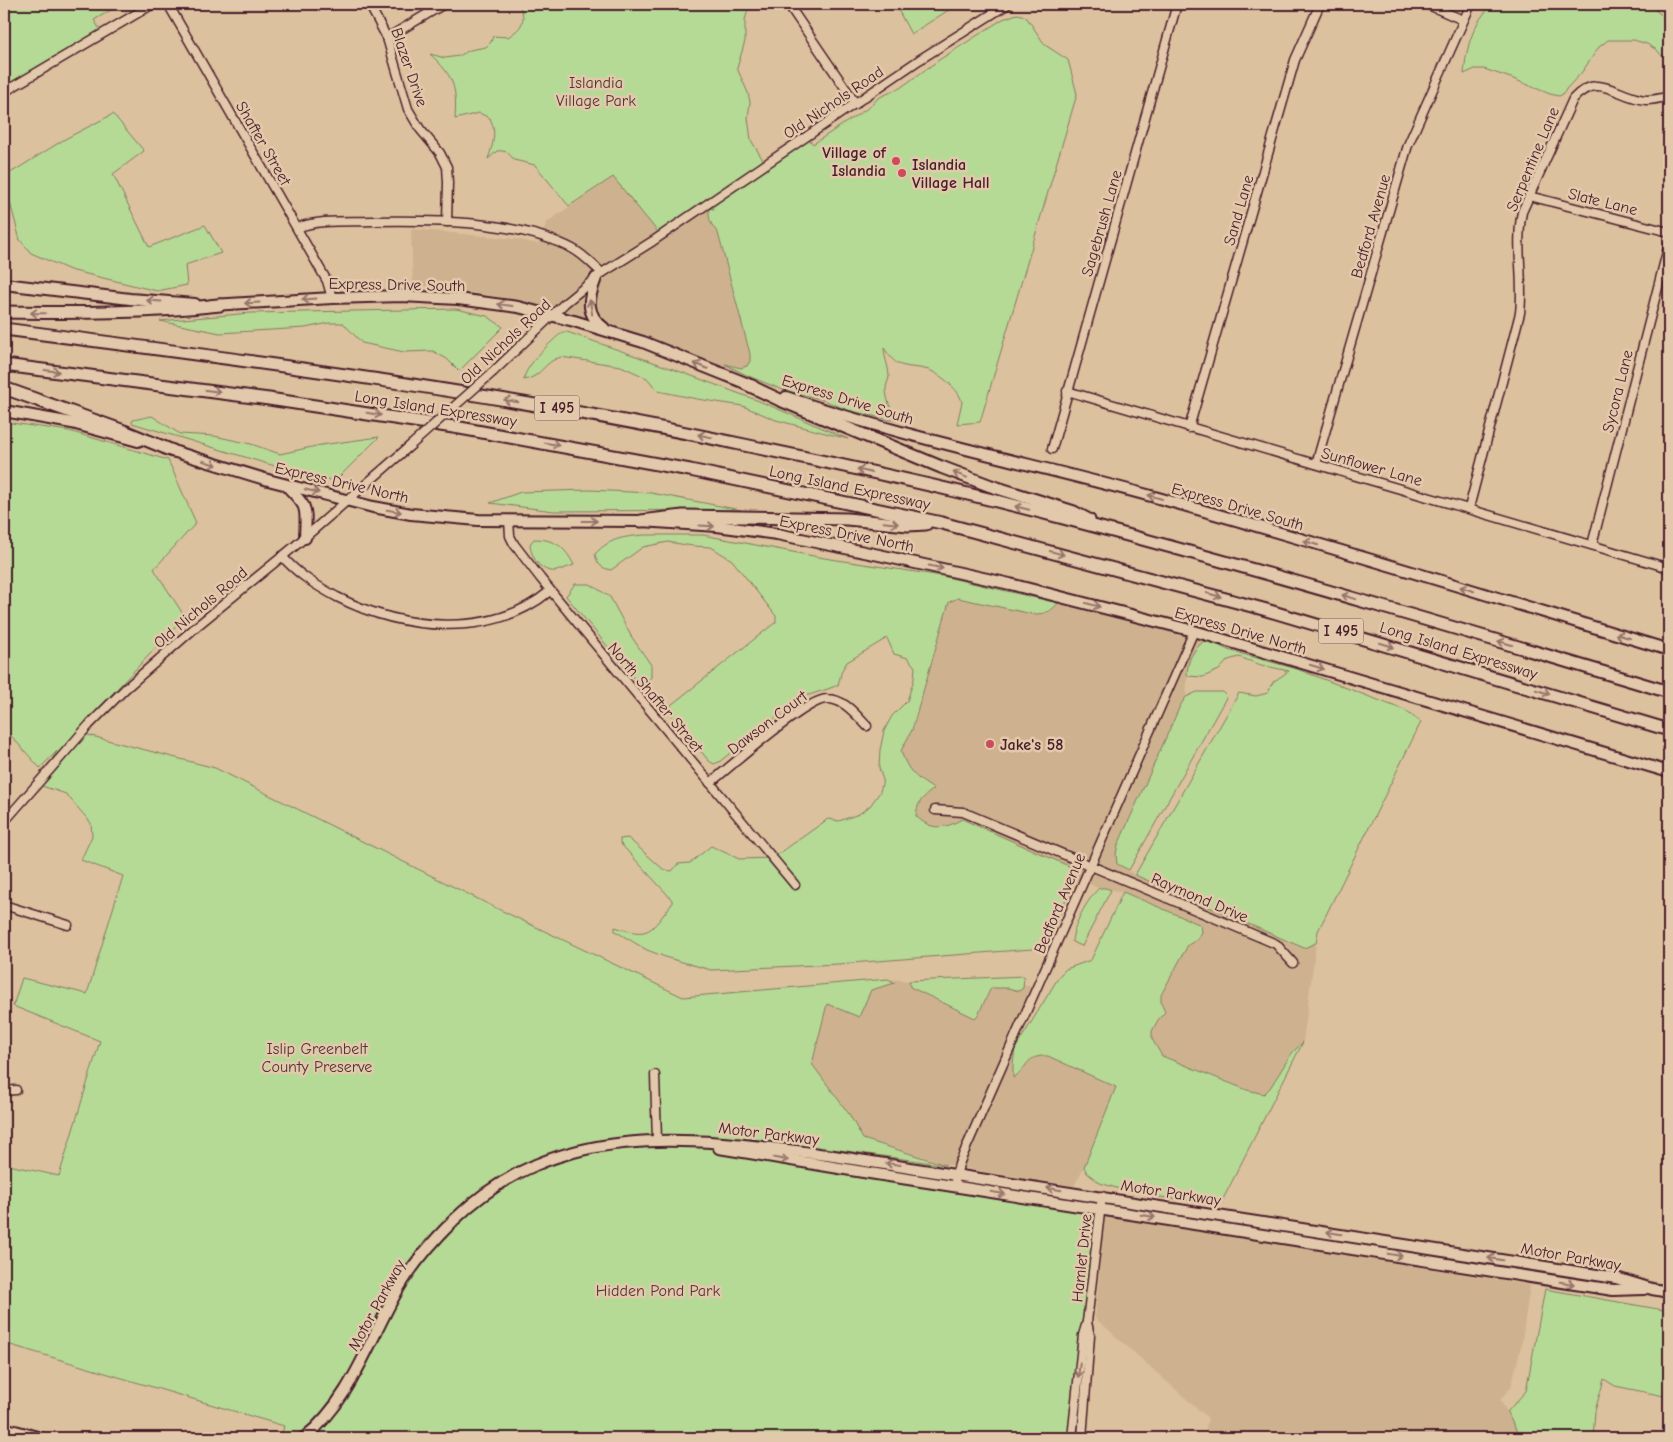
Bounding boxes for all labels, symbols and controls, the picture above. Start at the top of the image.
street label: Blazer Drive [387,25,431,109]
street label: Old Nichols Road [780,63,887,143]
park label: Islandia Village Park [556,74,636,110]
street label: Shafter Street [232,98,295,189]
street label: Serpentine Lane [1503,104,1563,214]
place label: Village of Islandia [822,144,887,180]
marker: Village of Islandia [890,155,902,167]
place label: Islandia Village Hall [912,156,990,192]
marker: Islandia Village Hall [896,167,908,179]
street label: Sagebrush Lane [1078,168,1126,279]
street label: Bedford Avenue [1347,172,1394,280]
street label: Sand Lane [1220,173,1258,248]
street label: Slate Lane [1566,185,1639,219]
street label: Express Drive South [328,275,466,295]
one-way arrow [301,295,317,304]
street label: Old Nichols Road [457,295,554,388]
one-way arrow [146,296,162,306]
one-way arrow [244,299,260,308]
one-way arrow [498,300,514,310]
one-way arrow [586,300,596,316]
one-way arrow [30,308,46,317]
street label: Sycora Lane [1599,348,1637,434]
one-way arrow [694,361,709,370]
one-way arrow [44,366,60,376]
street label: Express Drive South [780,371,916,429]
one-way arrow [205,386,221,396]
street label: Long Island Expressway [353,387,519,431]
one-way arrow [503,395,519,405]
road number: I 495 [534,396,580,420]
one-way arrow [366,410,382,420]
one-way arrow [698,431,714,441]
one-way arrow [543,440,559,450]
street label: Sunflower Lane [1319,444,1424,490]
one-way arrow [202,459,218,469]
street label: Express Drive North [273,459,410,507]
street label: Long Island Expressway [768,462,933,514]
one-way arrow [857,466,873,475]
one-way arrow [953,470,968,479]
street label: Express Drive South [1169,479,1306,534]
one-way arrow [303,487,319,496]
one-way arrow [1148,492,1164,502]
one-way arrow [1015,503,1031,512]
one-way arrow [386,506,402,516]
street label: Express Drive North [778,512,916,556]
one-way arrow [581,516,597,526]
one-way arrow [882,518,898,528]
one-way arrow [699,521,715,530]
one-way arrow [1304,537,1320,547]
one-way arrow [1049,549,1065,559]
street label: Old Nichols Road [150,563,251,652]
one-way arrow [927,563,943,572]
one-way arrow [1459,584,1475,594]
one-way arrow [1206,591,1222,600]
one-way arrow [1342,591,1358,601]
one-way arrow [1085,601,1101,610]
street label: Express Drive North [1173,603,1309,658]
road number: I 495 [1318,618,1364,644]
street label: Long Island Expressway [1378,618,1541,684]
one-way arrow [1615,630,1631,640]
one-way arrow [1497,638,1513,648]
street label: North Shafter Street [604,639,707,757]
one-way arrow [1379,641,1395,651]
one-way arrow [1309,663,1325,673]
street label: Dawson Court [724,687,811,758]
one-way arrow [1535,687,1551,697]
place label: Jake's 58 [1000,736,1064,754]
marker: Jake's 58 [984,738,996,750]
street label: Bedford Avenue [1031,850,1089,956]
street label: Raymond Drive [1148,869,1251,926]
park label: Islip Greenbelt County Preserve [262,1040,372,1076]
street label: Motor Parkway [717,1119,821,1149]
one-way arrow [773,1154,789,1164]
one-way arrow [885,1159,901,1169]
street label: Motor Parkway [1119,1176,1223,1210]
one-way arrow [1046,1184,1062,1194]
one-way arrow [989,1188,1005,1198]
one-way arrow [1140,1212,1156,1222]
street label: Hamlet Drive [1068,1213,1096,1303]
one-way arrow [1327,1228,1343,1238]
street label: Motor Parkway [1519,1239,1623,1275]
one-way arrow [1387,1251,1403,1261]
one-way arrow [1487,1253,1503,1263]
street label: Motor Parkway [344,1256,410,1354]
one-way arrow [1559,1278,1575,1288]
park label: Hidden Pond Park [596,1282,720,1300]
one-way arrow [1074,1362,1084,1378]

